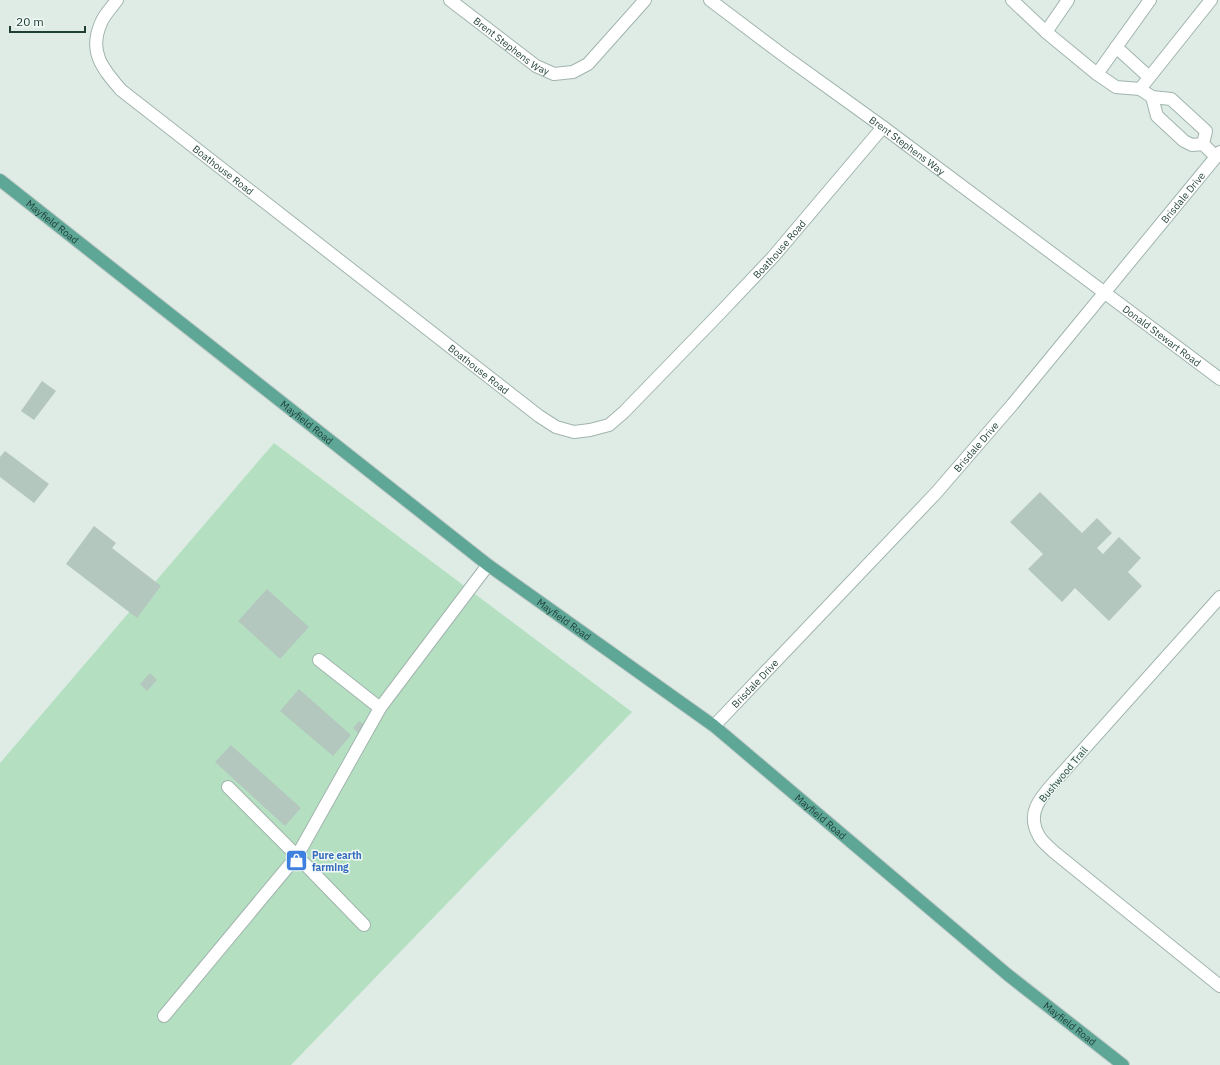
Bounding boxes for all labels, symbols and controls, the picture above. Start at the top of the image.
scale bar [10,8,85,34]
text: 20 m [16,14,44,29]
street label: Brent Stephens Way [471,14,551,78]
street label: Brent Stephens Way [867,113,947,178]
street label: Boathouse Road [190,142,256,198]
street label: Brisdale Drive [1158,169,1208,226]
street label: Mayfield Road [23,197,81,247]
street label: Boathouse Road [750,217,809,281]
street label: Donald Stewart Road [1120,302,1203,370]
street label: Boathouse Road [445,342,512,397]
street label: Mayfield Road [278,398,336,447]
street label: Brisdale Drive [951,419,1002,475]
street label: Mayfield Road [534,596,593,643]
street label: Brisdale Drive [729,656,782,711]
street label: Bushwood Trail [1036,743,1091,805]
street label: Mayfield Road [792,791,849,842]
shop icon: Pure earth farming [283,848,309,874]
place label: Pure earth farming [312,849,362,874]
street label: Mayfield Road [1041,999,1099,1049]

